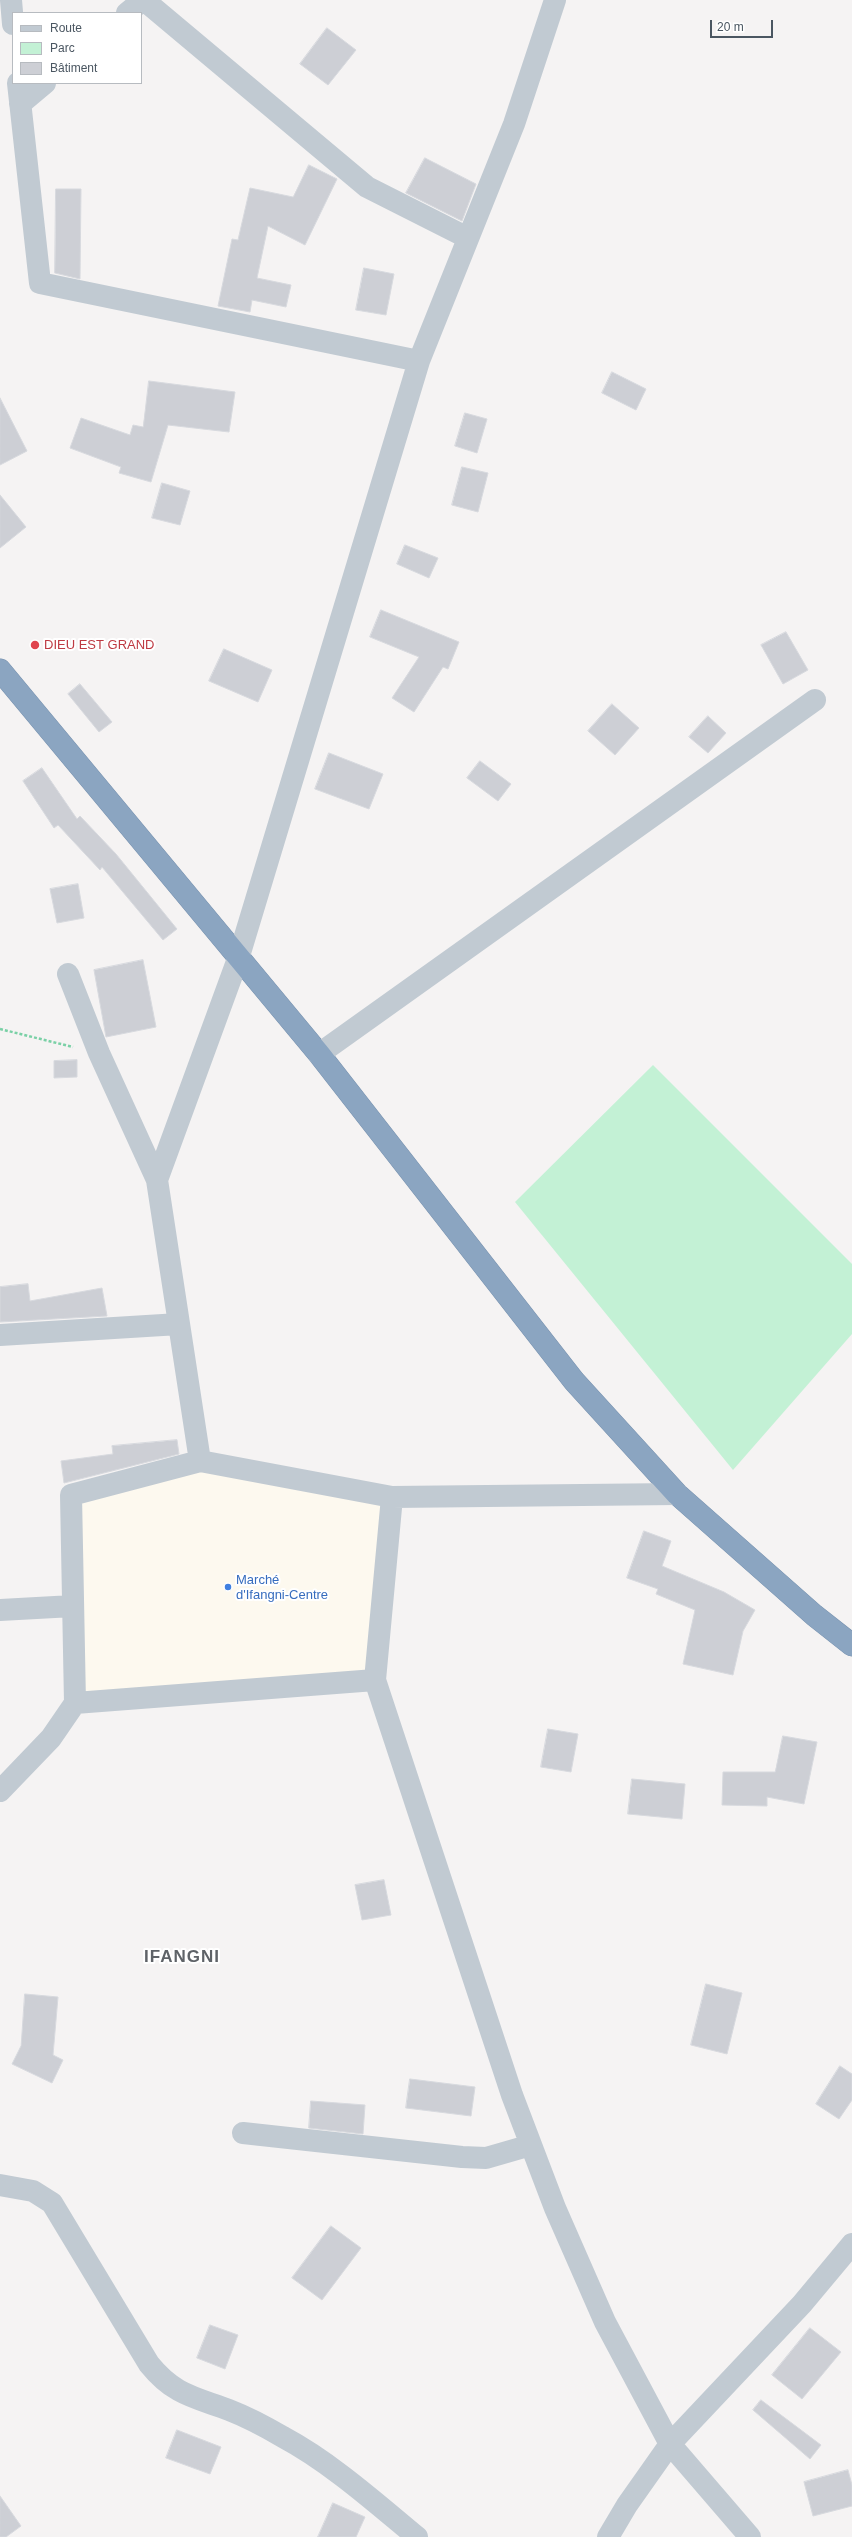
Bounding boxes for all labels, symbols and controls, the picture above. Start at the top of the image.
legend [12,12,142,84]
scale bar [712,12,775,38]
text: 20 m [717,20,744,34]
text: Route [50,21,82,35]
text: Parc [50,41,75,55]
text: Bâtiment [50,61,97,75]
place label: DIEU EST GRAND [44,637,155,653]
marker: DIEU EST GRAND [29,639,41,651]
place label: Marché d'Ifangni-Centre [236,1572,328,1603]
marker: Marché d'Ifangni-Centre [223,1582,233,1592]
district label: IFANGNI [144,1947,220,1967]

